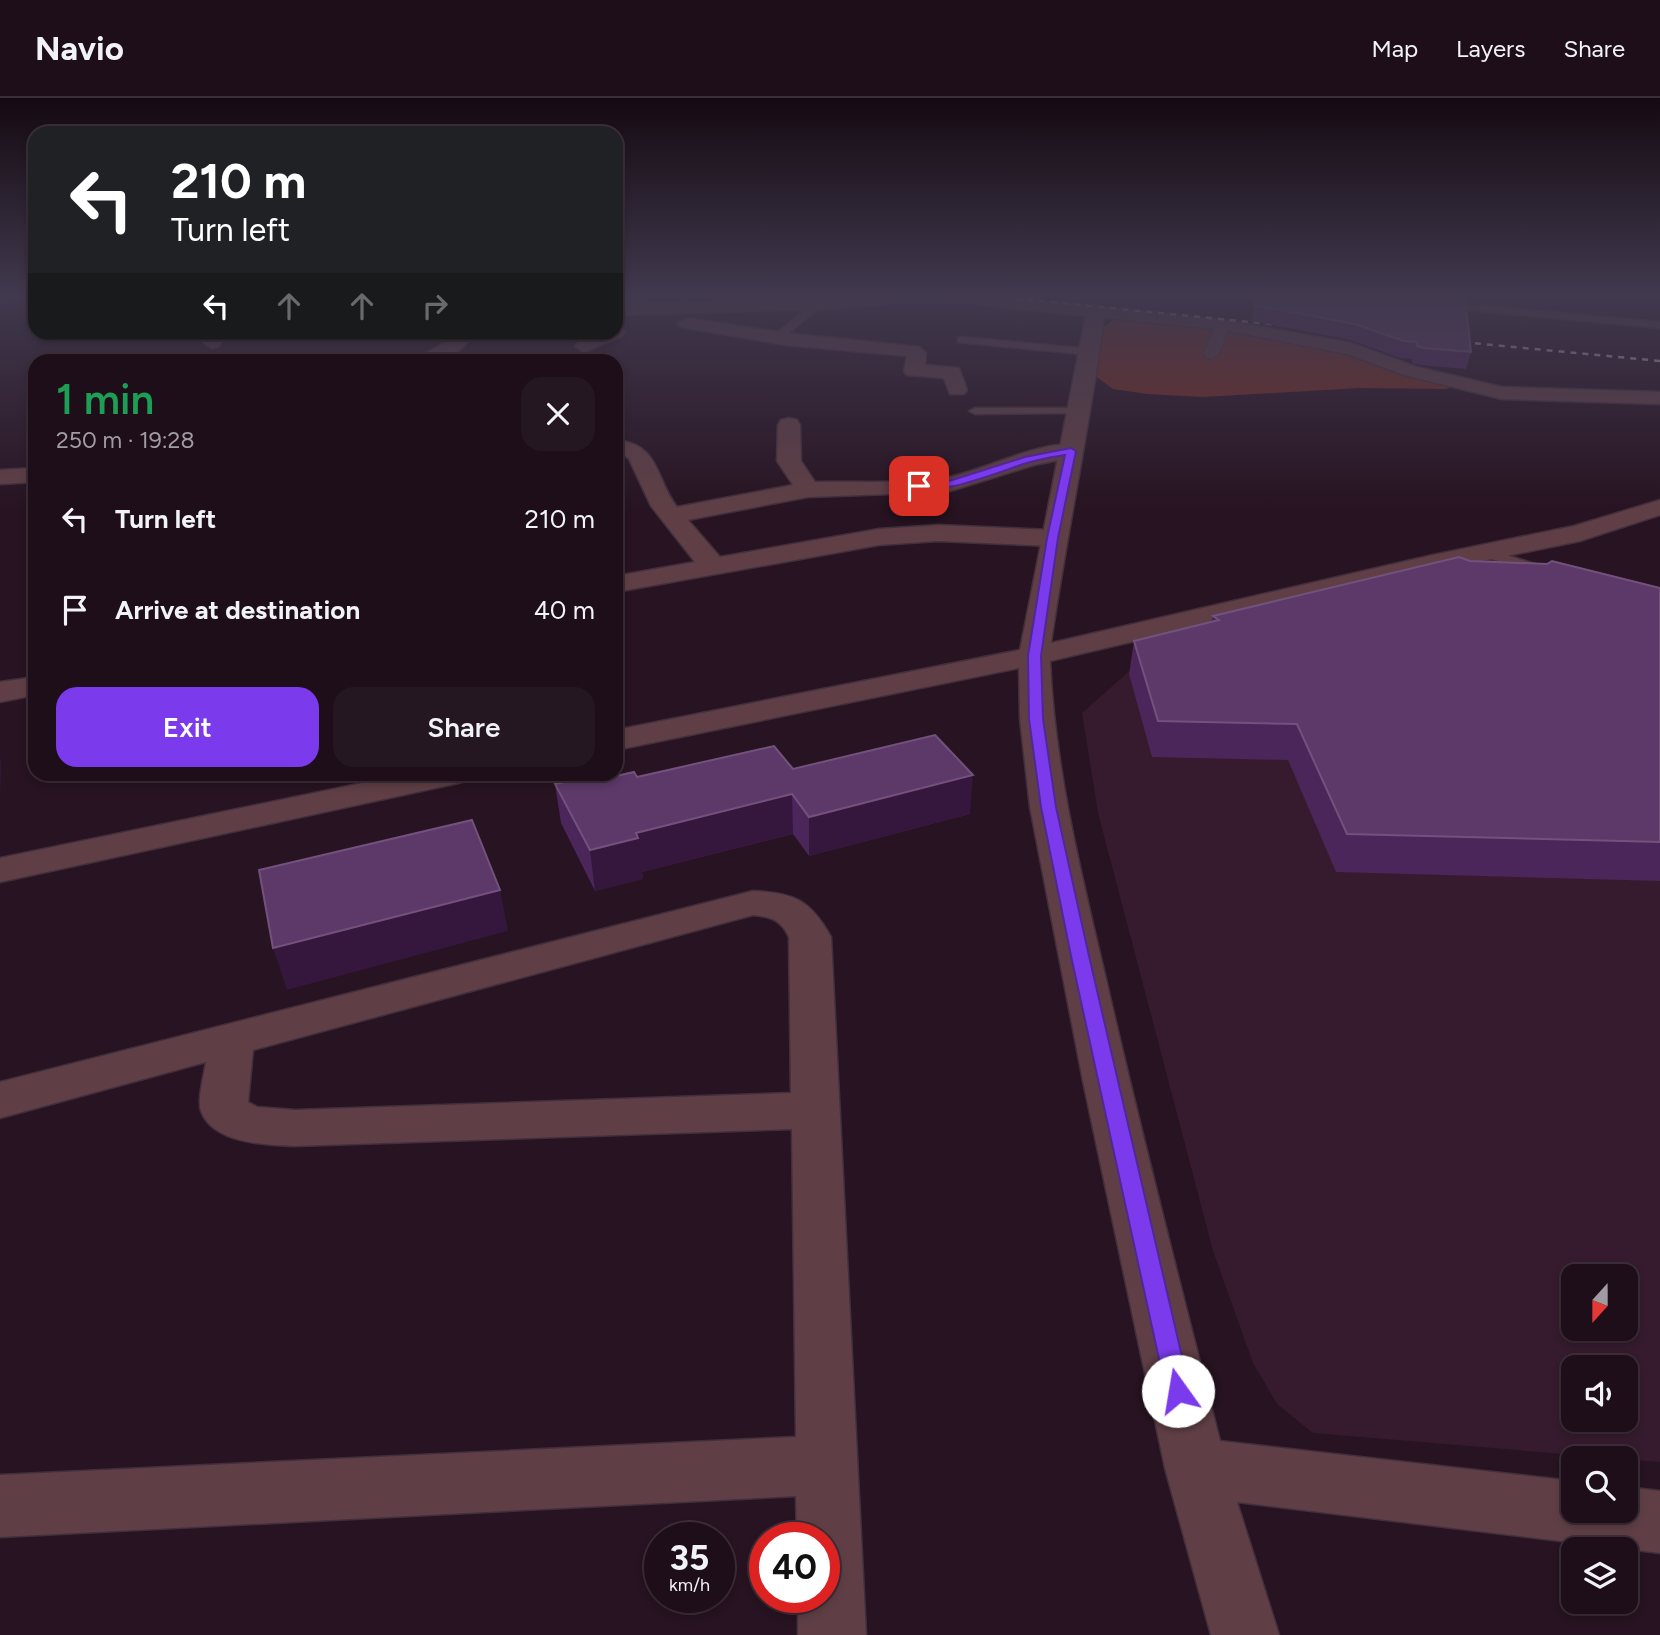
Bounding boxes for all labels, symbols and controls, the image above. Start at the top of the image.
text: Navio [35,29,124,68]
text: Map [1371,34,1418,63]
text: Layers [1456,34,1525,63]
text: Share [1563,34,1625,63]
text: 210 m [171,151,306,210]
icon: left [56,154,147,245]
text: Turn left [171,211,290,249]
icon: left [197,287,235,325]
icon: ahead [270,287,308,325]
icon: ahead [343,287,381,325]
icon: right [416,287,454,325]
text: 1 min [56,374,154,425]
button: close [521,377,595,451]
text: 250 m · 19:28 [56,426,195,454]
pin [889,456,949,516]
icon: arrive [900,467,938,505]
icon: left [56,500,94,538]
text: Turn left [115,503,216,535]
text: 210 m [525,503,595,535]
icon: arrive [56,591,94,629]
text: Arrive at destination [115,594,360,626]
text: 40 m [534,594,595,626]
button: Exit [56,687,319,767]
button: Share [333,687,595,767]
north arrow [1561,1264,1638,1340]
map controls [1561,1264,1638,1614]
position arrow [1141,1354,1215,1428]
button: sound [1561,1355,1638,1432]
button: search [1561,1446,1638,1523]
speed limit sign: 40 [749,1522,840,1613]
text: 35 [670,1537,709,1579]
button: layers [1561,1537,1638,1614]
text: km/h [669,1574,710,1596]

